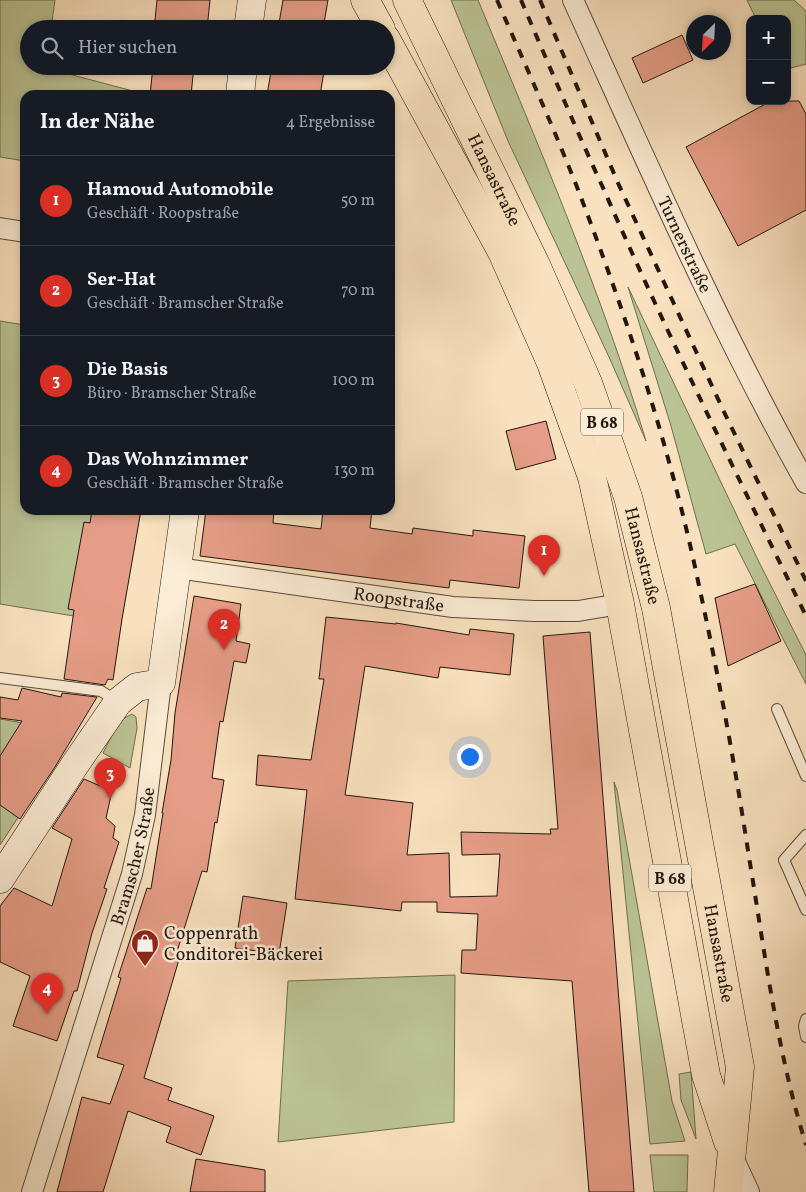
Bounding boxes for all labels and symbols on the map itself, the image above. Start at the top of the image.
north arrow [686,15,731,60]
street label: Hansastraße [460,130,526,231]
street label: Turnerstraße [650,193,717,298]
road number: B 68 [581,408,623,436]
street label: Hansastraße [617,505,666,607]
pin: 1 [528,535,560,576]
street label: Roopstraße [352,582,446,620]
pin: 2 [208,609,240,650]
your location [457,744,483,770]
pin: 3 [94,758,126,799]
street label: Bramscher Straße [106,786,162,929]
road number: B 68 [649,864,691,891]
street label: Hansastraße [696,902,739,1005]
place label: Coppenrath Conditorei-Bäckerei [164,922,323,968]
shop icon: Coppenrath Conditorei-Bäckerei [130,928,160,967]
pin: 4 [31,973,63,1014]

